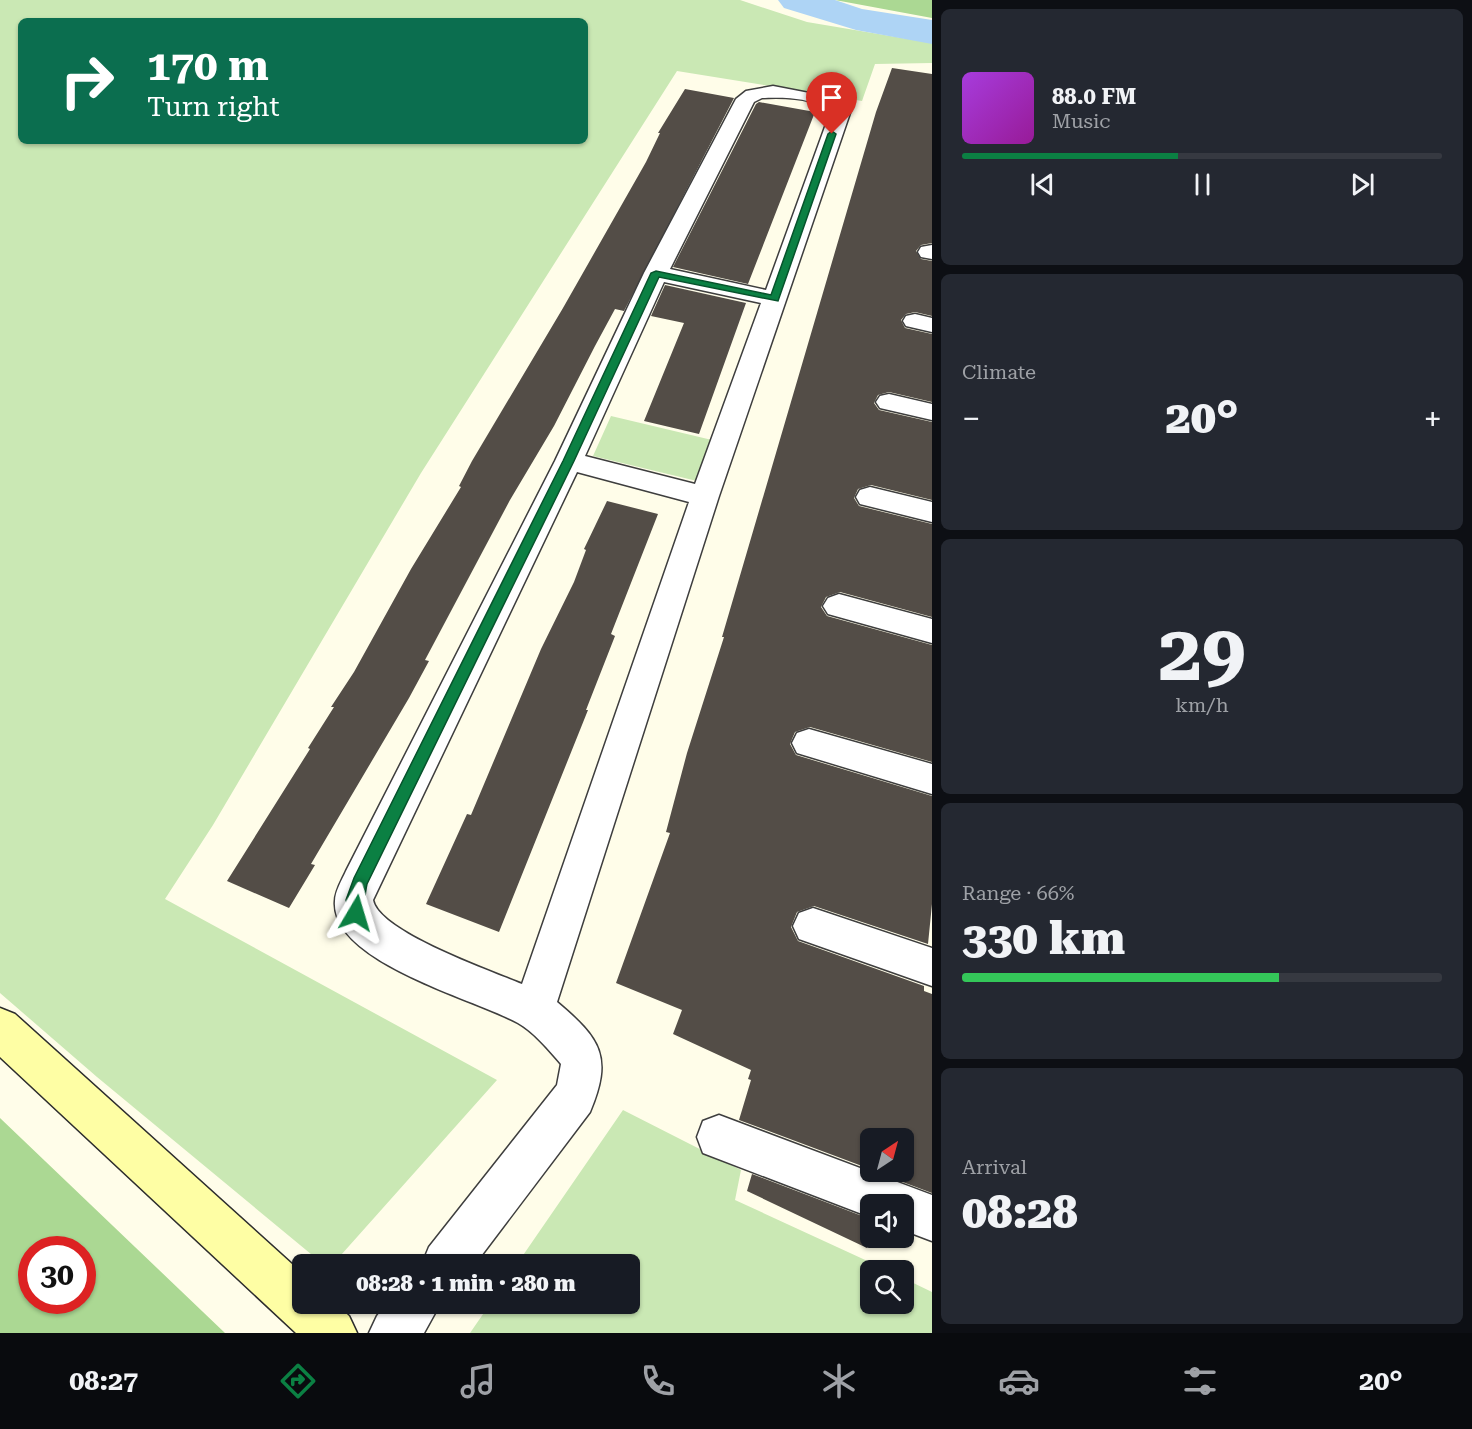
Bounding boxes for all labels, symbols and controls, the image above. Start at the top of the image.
text: 170 m [147,41,269,90]
icon: right [48,42,126,120]
pin [806,72,857,134]
icon: arrive [815,81,848,114]
text: 88.0 FM [1052,84,1136,109]
text: Turn right [147,91,280,123]
text: Music [1052,109,1111,133]
icon: previous [1026,168,1059,201]
icon: pause [1186,168,1219,201]
icon: next [1346,168,1379,201]
text: Climate [962,360,1036,384]
text: 20° [1166,391,1239,444]
text: − [962,399,980,438]
text: + [1424,399,1442,438]
text: 29 [1158,608,1246,699]
text: km/h [1175,693,1229,717]
position arrow [324,881,388,945]
text: Range · 66% [962,881,1074,905]
text: 330 km [962,912,1125,965]
north arrow [860,1128,914,1182]
map controls [860,1128,914,1314]
text: Arrival [962,1155,1027,1179]
text: 08:28 [962,1186,1078,1239]
button: sound [860,1194,914,1248]
speed limit sign: 30 [18,1236,96,1314]
button: search [860,1260,914,1314]
text: 08:28 · 1 min · 280 m [356,1271,576,1296]
icon: directions [277,1360,319,1402]
icon: music [457,1360,499,1402]
icon: phone [637,1360,679,1402]
icon: climate [818,1360,860,1402]
icon: car [998,1360,1040,1402]
icon: filters [1179,1360,1221,1402]
text: 08:27 [69,1365,138,1397]
text: 20° [1359,1365,1403,1397]

